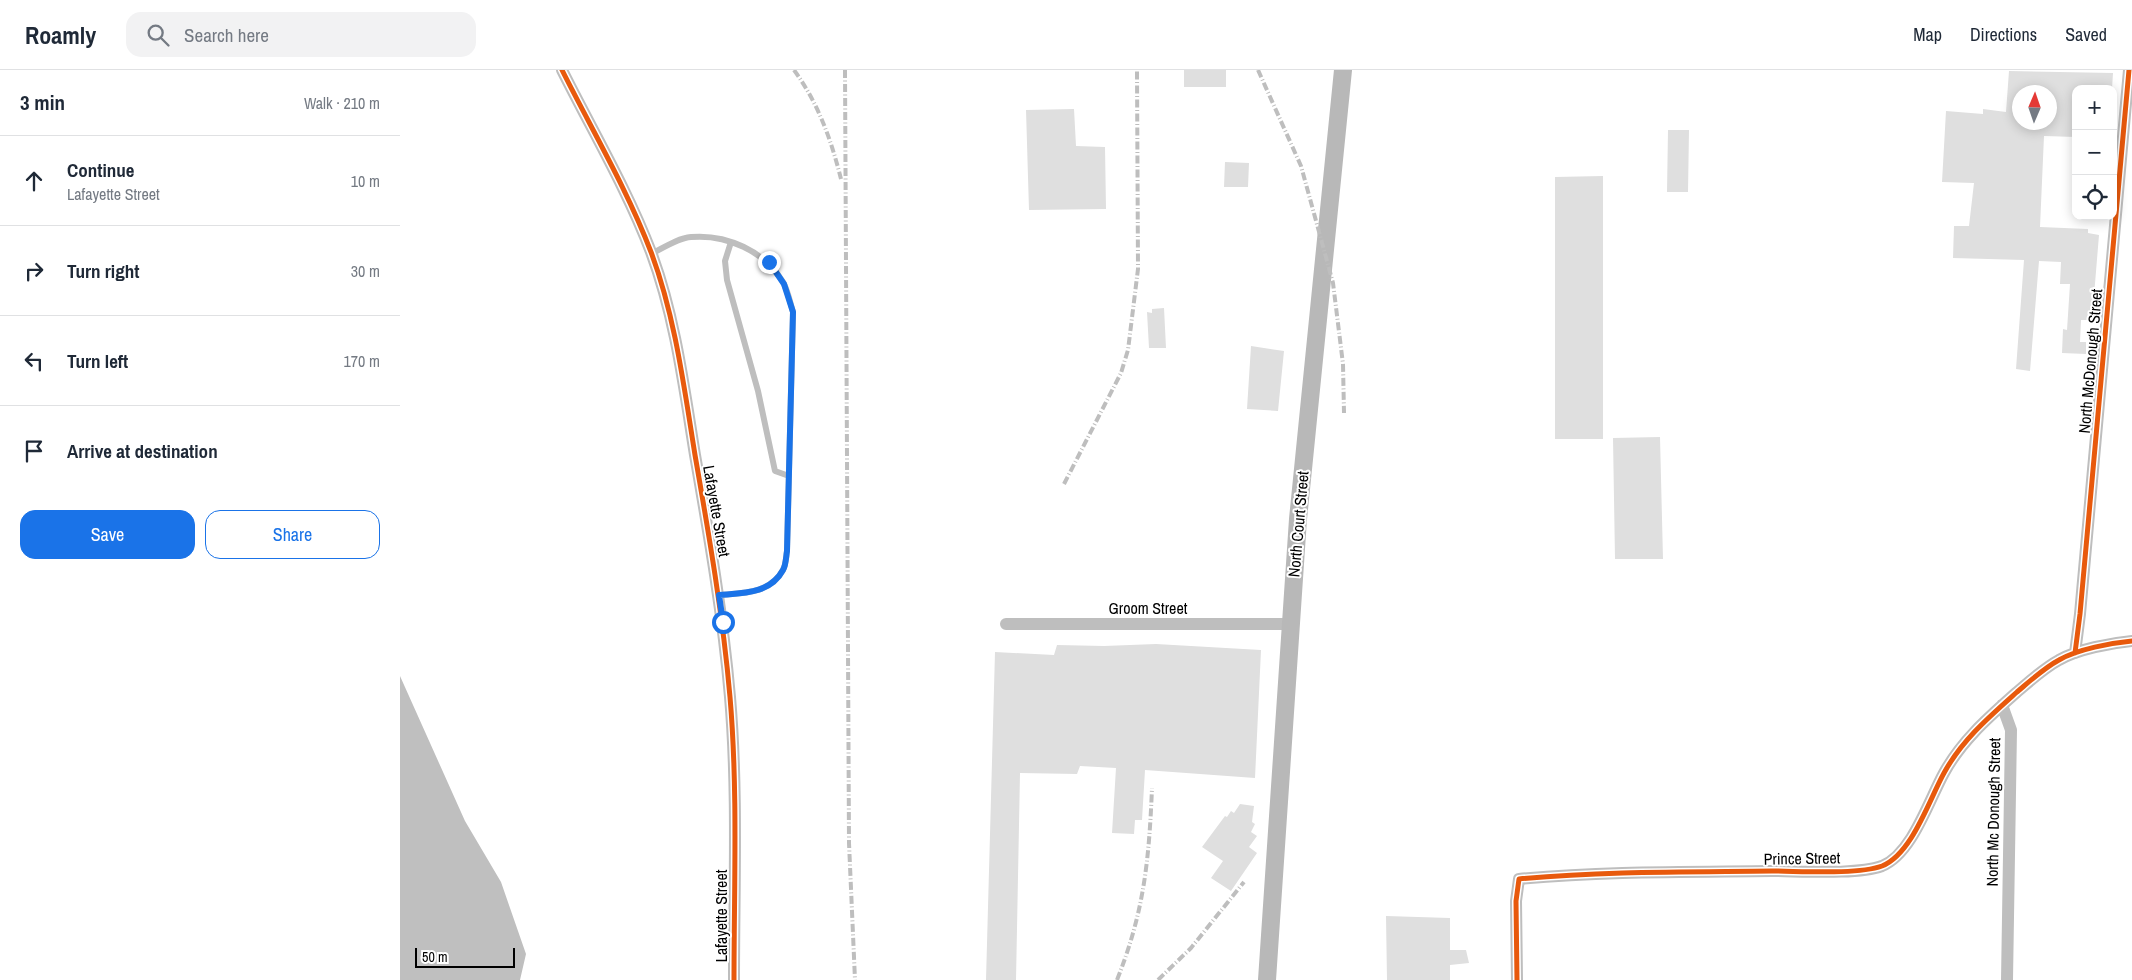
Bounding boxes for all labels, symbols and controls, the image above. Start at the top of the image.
search box [126,12,476,57]
text: Roamly [25,19,96,51]
icon: search [144,21,172,49]
text: Search here [184,22,269,48]
text: Map [1913,22,1942,47]
text: Directions [1970,22,2037,47]
text: Saved [2065,22,2107,47]
north arrow [2012,85,2057,130]
map controls [2072,85,2117,220]
button: + [2072,85,2117,130]
text: 3 min [20,88,65,117]
text: Walk · 210 m [304,92,380,114]
button: − [2072,130,2117,175]
text: Continue [67,157,135,183]
icon: ahead [20,167,48,195]
text: 10 m [351,170,380,192]
button: locate [2072,175,2117,220]
text: Lafayette Street [67,183,160,205]
route end [758,251,781,274]
icon: right [20,257,48,285]
text: Turn right [67,258,139,284]
text: 30 m [351,260,380,282]
street label: North McDonough Street [2073,287,2107,434]
icon: left [20,347,48,375]
text: Turn left [67,348,128,374]
text: 170 m [344,350,380,372]
icon: arrive [20,437,48,465]
text: Arrive at destination [67,438,218,464]
street label: Lafayette Street [698,463,736,559]
street label: North Court Street [1282,470,1314,578]
button: Save [20,510,195,559]
button: Share [205,510,380,559]
street label: Groom Street [1109,597,1188,619]
route start [712,611,735,634]
street label: North Mc Donough Street [1981,737,2005,887]
street label: Prince Street [1764,846,1841,870]
street label: Lafayette Street [710,869,732,962]
scale bar [415,945,515,968]
text: 50 m [422,948,448,966]

